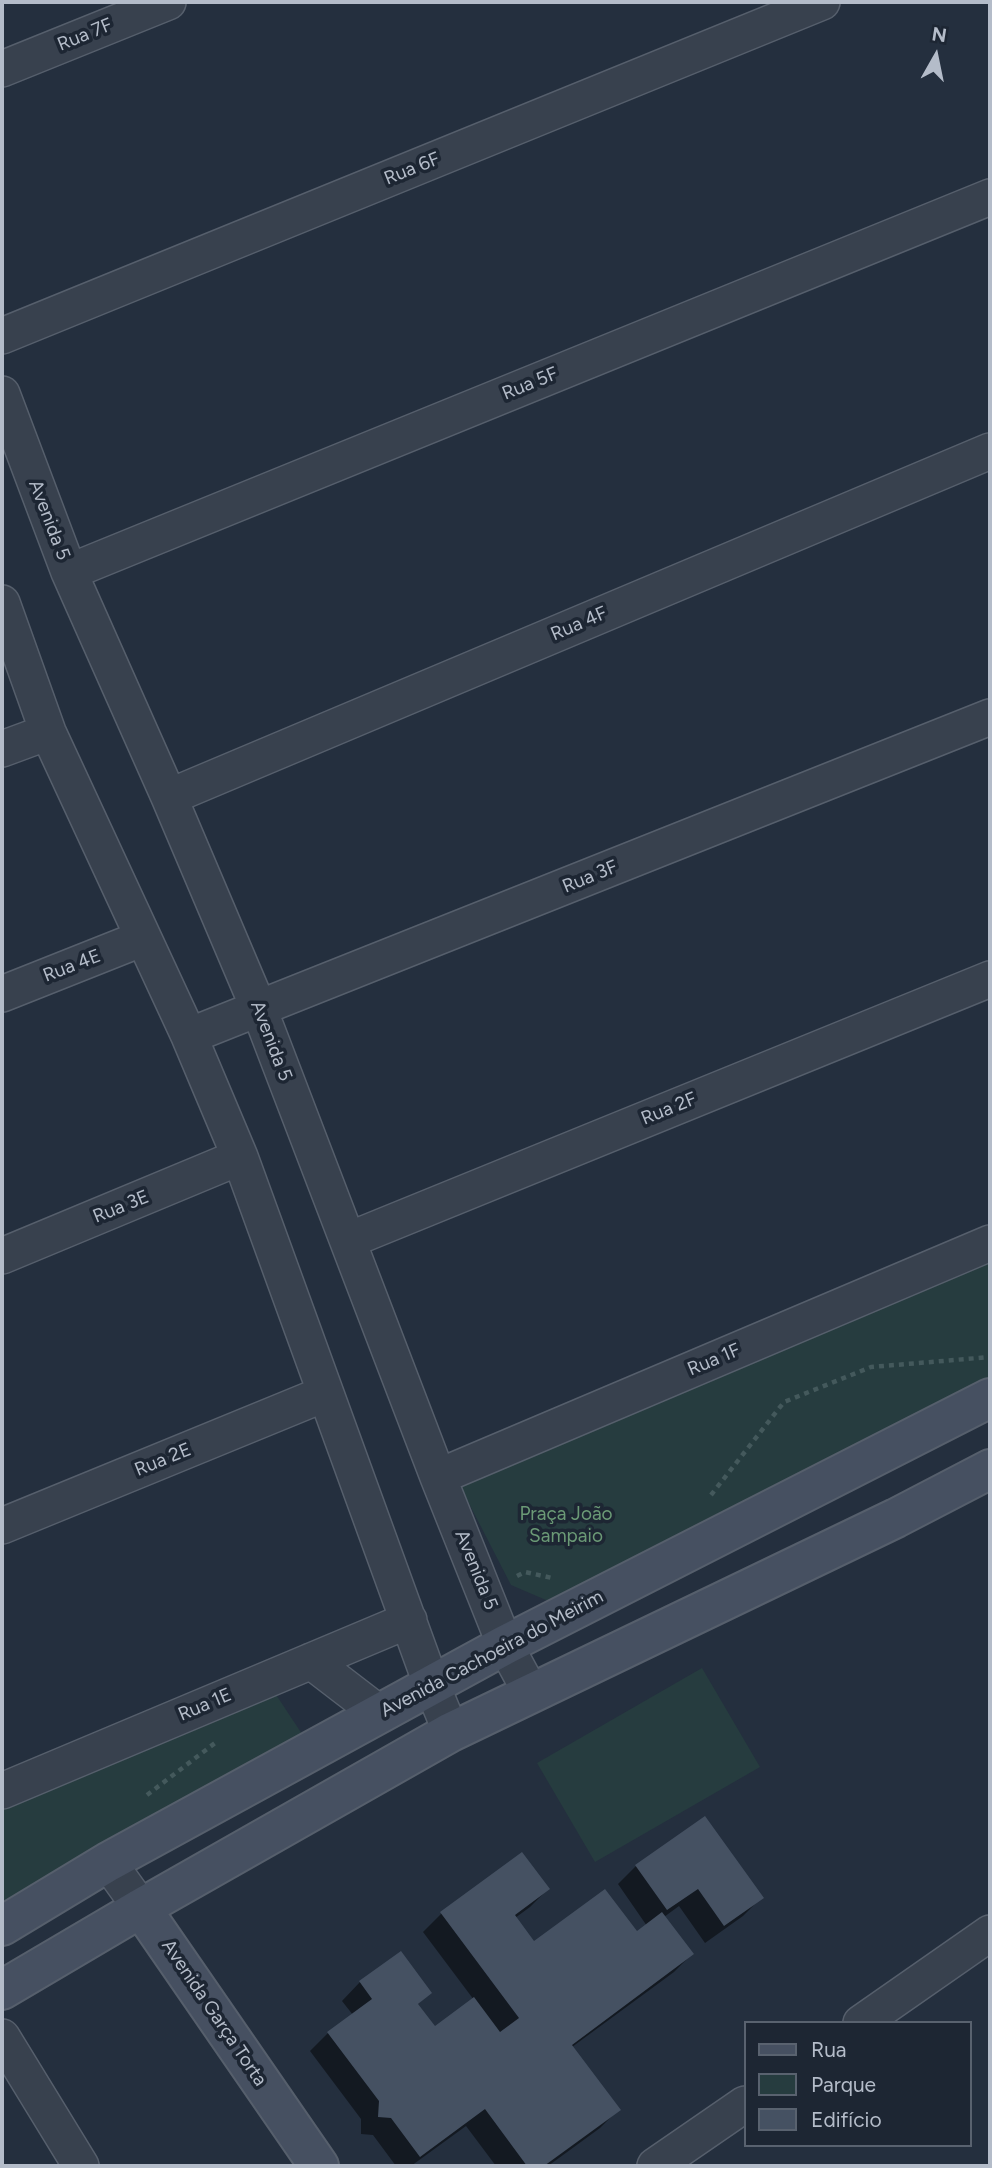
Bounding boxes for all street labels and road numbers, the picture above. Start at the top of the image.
street label: Rua 7F [54,14,116,56]
street label: Rua 6F [381,148,443,190]
street label: Rua 5F [499,363,561,405]
street label: Avenida 5 [23,477,75,563]
street label: Rua 4F [547,602,611,646]
street label: Rua 3F [559,856,621,898]
street label: Rua 4E [40,945,104,987]
street label: Avenida 5 [245,998,297,1084]
street label: Rua 2F [638,1088,700,1130]
street label: Rua 3E [90,1185,152,1229]
street label: Rua 1F [684,1339,744,1381]
street label: Rua 2E [131,1438,195,1482]
street label: Avenida 5 [450,1527,502,1613]
street label: Avenida Cachoeira do Meirim [377,1586,607,1722]
street label: Rua 1E [175,1684,235,1726]
street label: Avenida Garça Torta [156,1935,272,2091]

